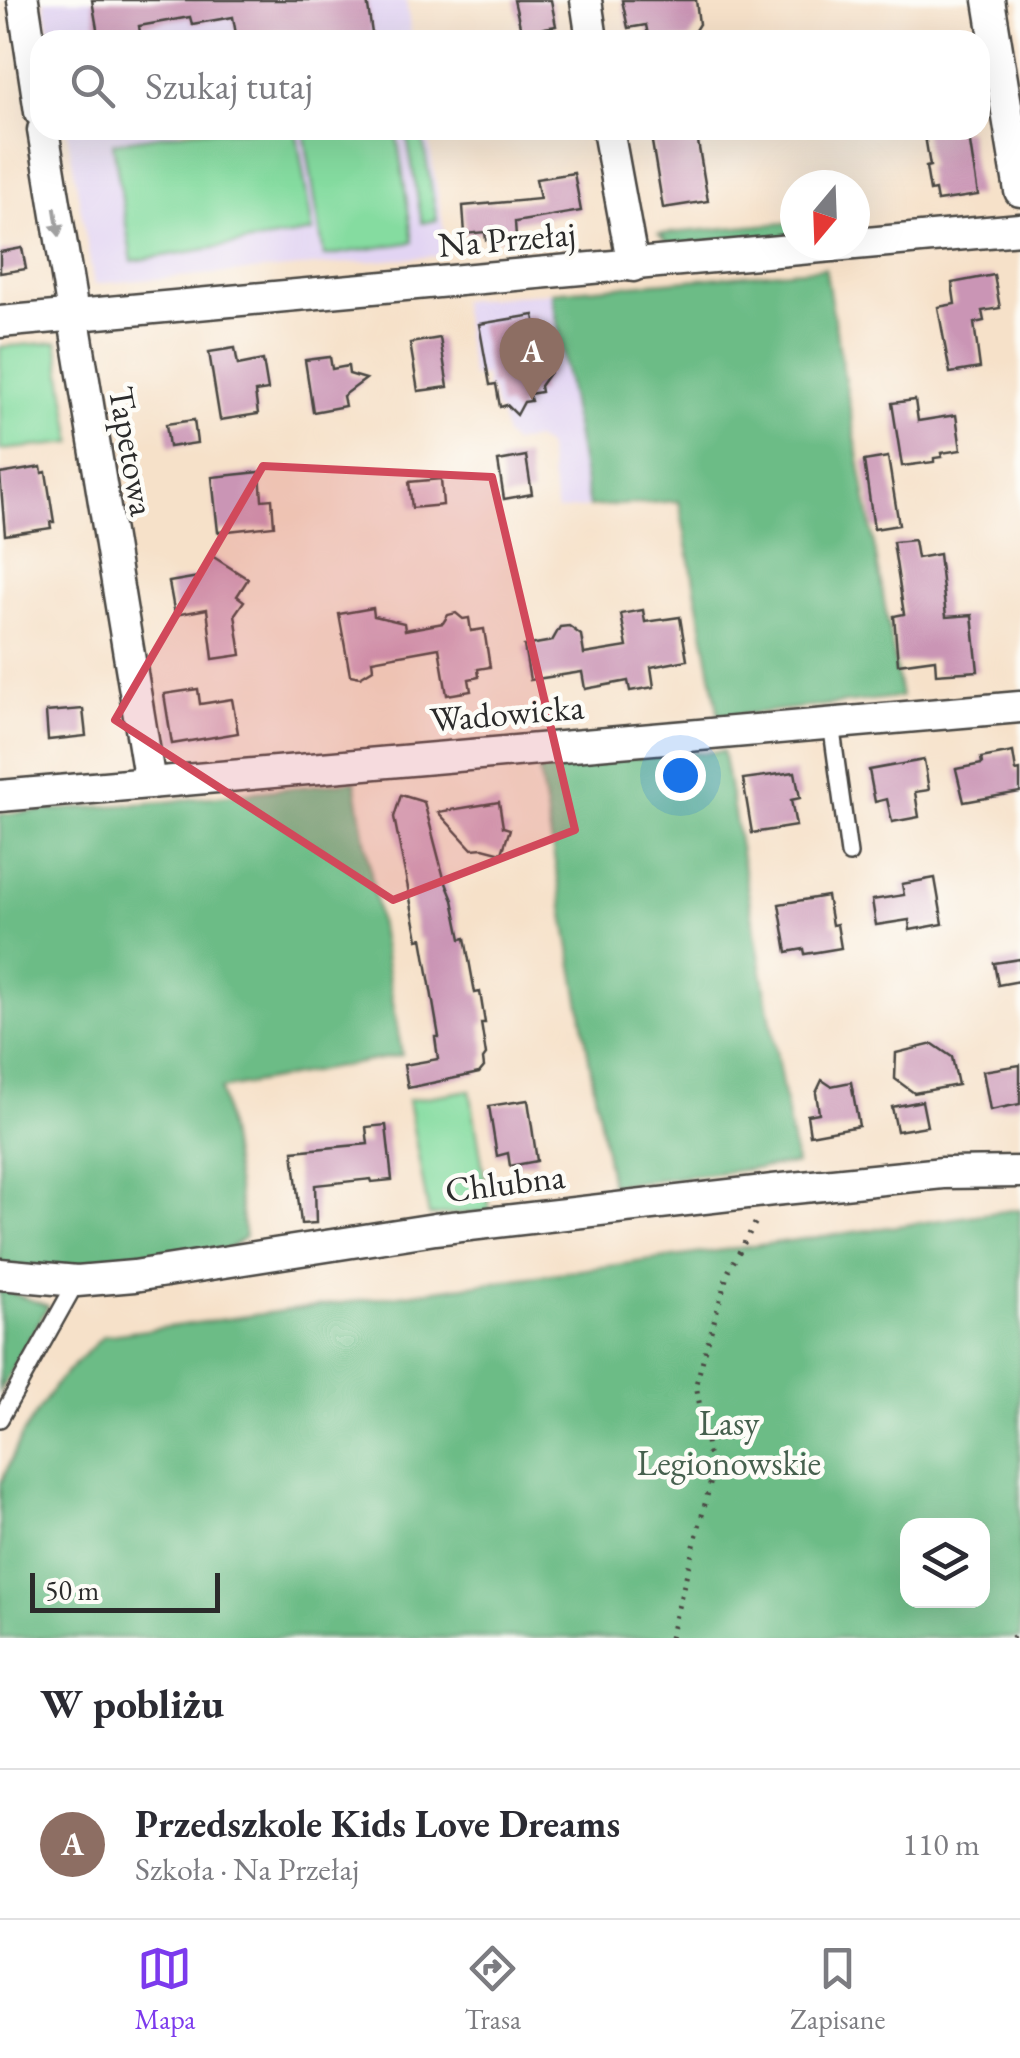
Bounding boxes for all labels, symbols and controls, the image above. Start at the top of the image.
search box [30,30,990,140]
icon: search [65,58,120,113]
text: Szukaj tutaj [145,61,313,110]
north arrow [780,170,870,260]
one-way arrow [49,207,65,239]
street label: Na Przełaj [436,210,578,267]
pin: A [500,318,564,400]
street label: Tapetowa [99,383,166,519]
street label: Wadowicka [428,683,586,742]
your location [655,750,706,801]
street label: Chlubna [443,1153,567,1212]
park label: Lasy Legionowskie [637,1400,821,1485]
map controls [900,1518,990,1608]
button: layers [900,1518,990,1608]
scale bar [30,1568,220,1612]
text: 50 m [45,1572,99,1608]
text: W pobliżu [40,1676,224,1731]
text: Przedszkole Kids Love Dreams [135,1799,620,1848]
text: A [61,1823,84,1865]
text: 110 m [903,1823,980,1865]
text: Szkoła · Na Przełaj [135,1848,359,1890]
tab: Mapa [134,1941,195,2037]
tab: Trasa [464,1941,521,2037]
tab: Zapisane [790,1941,885,2037]

